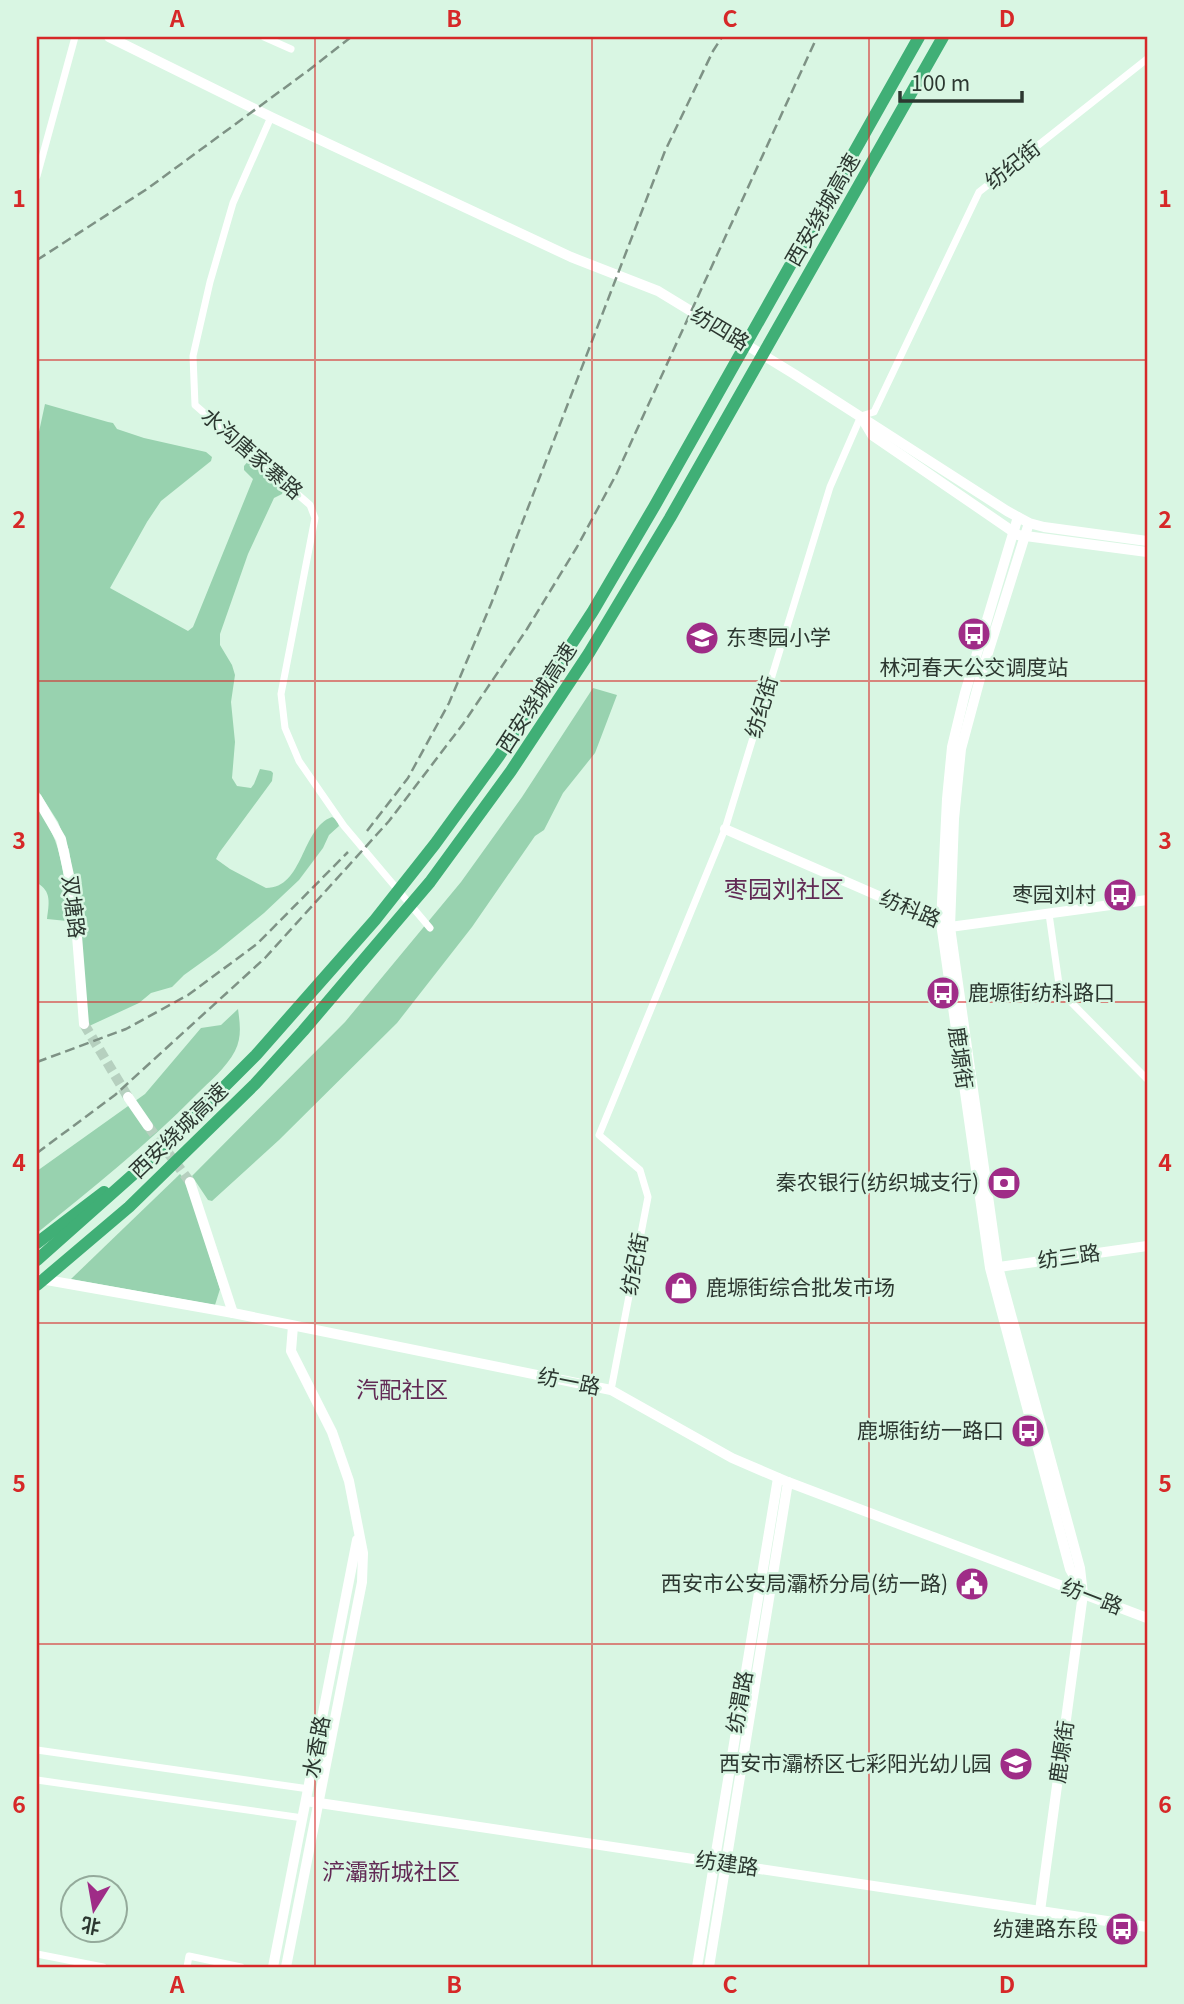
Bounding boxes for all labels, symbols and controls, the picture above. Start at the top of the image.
text: A [169,0,185,34]
text: B [446,0,462,34]
text: C [722,0,738,34]
text: D [999,0,1015,34]
scale bar [900,60,1023,104]
text: 100 m [911,67,970,97]
street label: 纺纪街 [978,132,1046,195]
street label: 西安绕城高速 [777,147,866,271]
text: 1 [12,180,26,214]
text: 1 [1158,180,1172,214]
street label: 纺四路 [686,298,756,356]
street label: 水沟唐家寨路 [196,400,311,505]
text: 2 [12,501,26,535]
text: 2 [1158,501,1172,535]
bus stop icon: 林河春天公交调度站 [955,615,993,653]
school or university icon: 东枣园小学 [683,619,721,657]
place label: 东枣园小学 [726,621,831,651]
street label: 西安绕城高速 [488,636,582,758]
place label: 林河春天公交调度站 [880,651,1069,681]
street label: 纺纪街 [737,672,784,741]
text: 3 [12,822,26,856]
text: 3 [1158,822,1172,856]
district label: 枣园刘社区 [724,870,844,905]
street label: 双塘路 [56,874,94,940]
bus stop icon: 枣园刘村 [1101,876,1139,914]
place label: 枣园刘村 [1012,878,1096,908]
street label: 纺科路 [876,881,946,933]
bus stop icon: 鹿塬街纺科路口 [924,974,962,1012]
place label: 鹿塬街纺科路口 [968,976,1115,1006]
street label: 鹿塬街 [943,1024,981,1091]
street label: 西安绕城高速 [122,1075,233,1184]
text: 4 [12,1144,26,1178]
text: 4 [1158,1144,1172,1178]
bank icon: 秦农银行(纺织城支行) [985,1164,1023,1202]
place label: 秦农银行(纺织城支行) [776,1166,979,1196]
street label: 纺纪街 [612,1230,654,1297]
street label: 纺三路 [1035,1236,1102,1274]
shop icon: 鹿塬街综合批发市场 [662,1269,700,1307]
place label: 鹿塬街综合批发市场 [706,1271,895,1301]
street label: 纺一路 [536,1359,603,1401]
district label: 汽配社区 [356,1371,448,1405]
bus stop icon: 鹿塬街纺一路口 [1009,1412,1047,1450]
place label: 鹿塬街纺一路口 [857,1414,1004,1444]
text: 5 [12,1465,26,1499]
text: 5 [1158,1465,1172,1499]
public building icon: 西安市公安局灞桥分局(纺一路) [953,1565,991,1603]
place label: 西安市公安局灞桥分局(纺一路) [661,1567,948,1597]
street label: 纺一路 [1058,1570,1128,1620]
street label: 纺渭路 [718,1668,758,1735]
street label: 水香路 [294,1713,336,1780]
street label: 鹿塬街 [1041,1718,1079,1785]
school or university icon: 西安市灞桥区七彩阳光幼儿园 [997,1745,1035,1783]
place label: 西安市灞桥区七彩阳光幼儿园 [719,1747,992,1777]
text: 6 [12,1786,26,1820]
text: 6 [1158,1786,1172,1820]
street label: 纺建路 [694,1843,761,1881]
district label: 浐灞新城社区 [322,1853,460,1887]
north arrow [60,1874,130,1944]
bus stop icon: 纺建路东段 [1103,1910,1141,1948]
text: 北 [79,1912,102,1942]
place label: 纺建路东段 [993,1912,1098,1942]
text: A [169,1966,185,2000]
text: B [446,1966,462,2000]
text: C [722,1966,738,2000]
text: D [999,1966,1015,2000]

